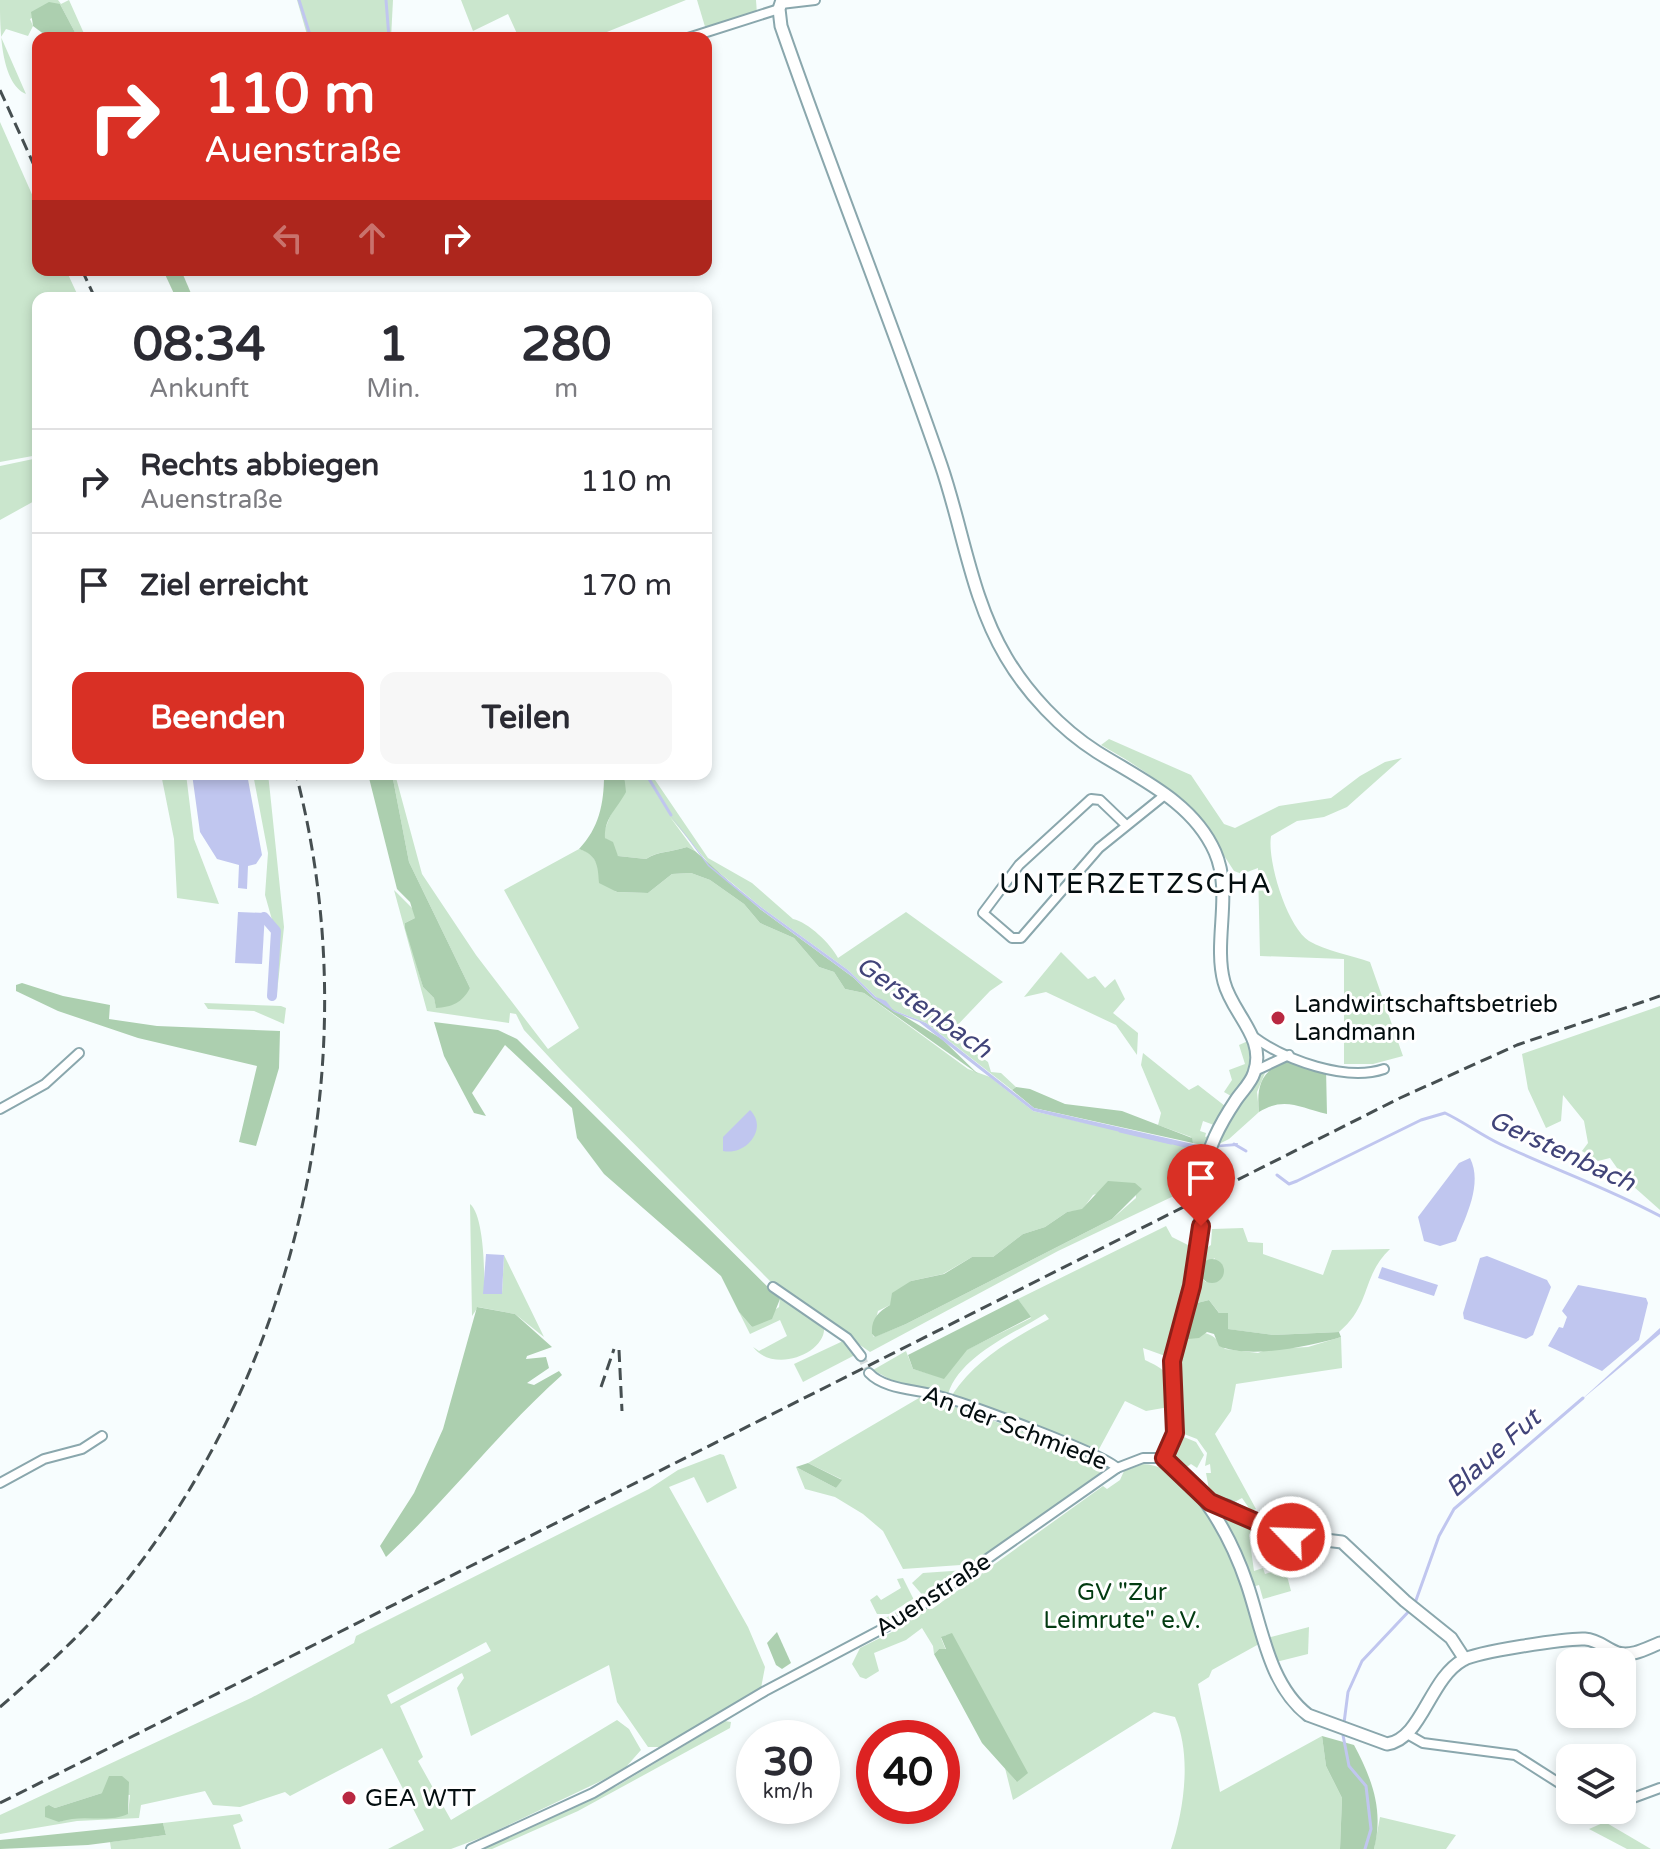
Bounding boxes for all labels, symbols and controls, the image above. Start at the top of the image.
text: 110 m [204,61,375,128]
icon: right [72,64,176,168]
text: Auenstraße [204,129,402,172]
icon: left [266,216,310,260]
icon: ahead [350,216,394,260]
icon: right [434,216,478,260]
text: 08:34 [133,316,266,374]
text: 1 [378,316,408,374]
text: 280 [521,316,611,374]
text: Ankunft [149,373,249,404]
text: Min. [366,373,420,404]
text: m [554,373,578,404]
text: Rechts abbiegen [140,447,379,484]
icon: right [72,459,116,503]
text: 110 m [580,463,672,500]
text: Auenstraße [140,484,283,515]
icon: arrive [72,563,116,607]
text: Ziel erreicht [140,567,308,604]
text: 170 m [580,567,672,604]
button: Beenden [72,672,364,764]
button: Teilen [380,672,672,764]
district label: UNTERZETZSCHA [999,867,1273,901]
water label: Gerstenbach [850,949,998,1066]
place label: Landwirtschaftsbetrieb Landmann [1294,990,1558,1047]
marker: Landwirtschaftsbetrieb Landmann [1269,1009,1287,1027]
water label: Gerstenbach [1484,1104,1641,1199]
pin [1167,1144,1235,1226]
icon: arrive [1179,1156,1223,1200]
street label: An der Schmiede [919,1379,1111,1477]
water label: Blaue Fut [1439,1400,1549,1504]
position arrow [1249,1495,1333,1579]
street label: Auenstraße [870,1547,996,1643]
park label: GV "Zur Leimrute" e.V. [1043,1578,1201,1635]
map controls [1556,1648,1636,1824]
button: search [1556,1648,1636,1728]
speed limit sign: 40 [856,1720,960,1824]
text: 30 [763,1738,813,1786]
button: layers [1556,1744,1636,1824]
text: km/h [763,1780,813,1804]
place label: GEA WTT [365,1784,477,1813]
marker: GEA WTT [340,1789,358,1807]

